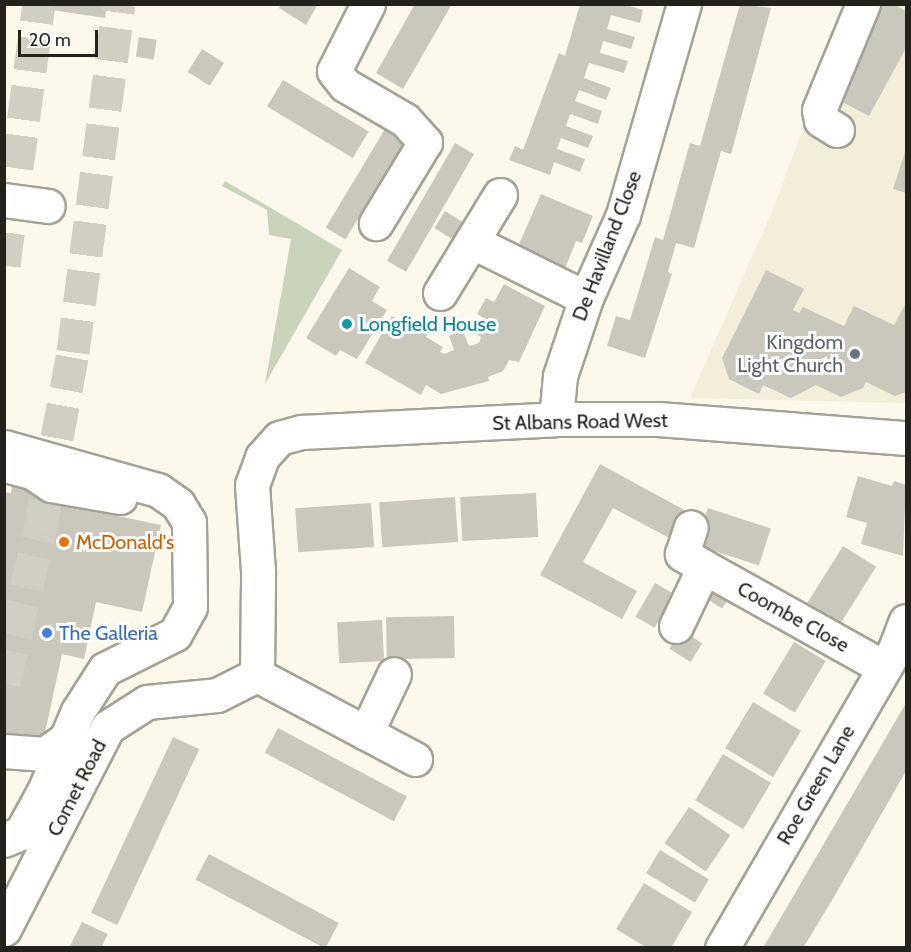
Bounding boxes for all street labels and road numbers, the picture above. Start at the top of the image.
street label: De Havilland Close [567,168,647,324]
street label: St Albans Road West [492,408,668,436]
street label: Coombe Close [733,576,853,658]
street label: Roe Green Lane [772,721,860,849]
street label: Comet Road [42,736,112,840]

